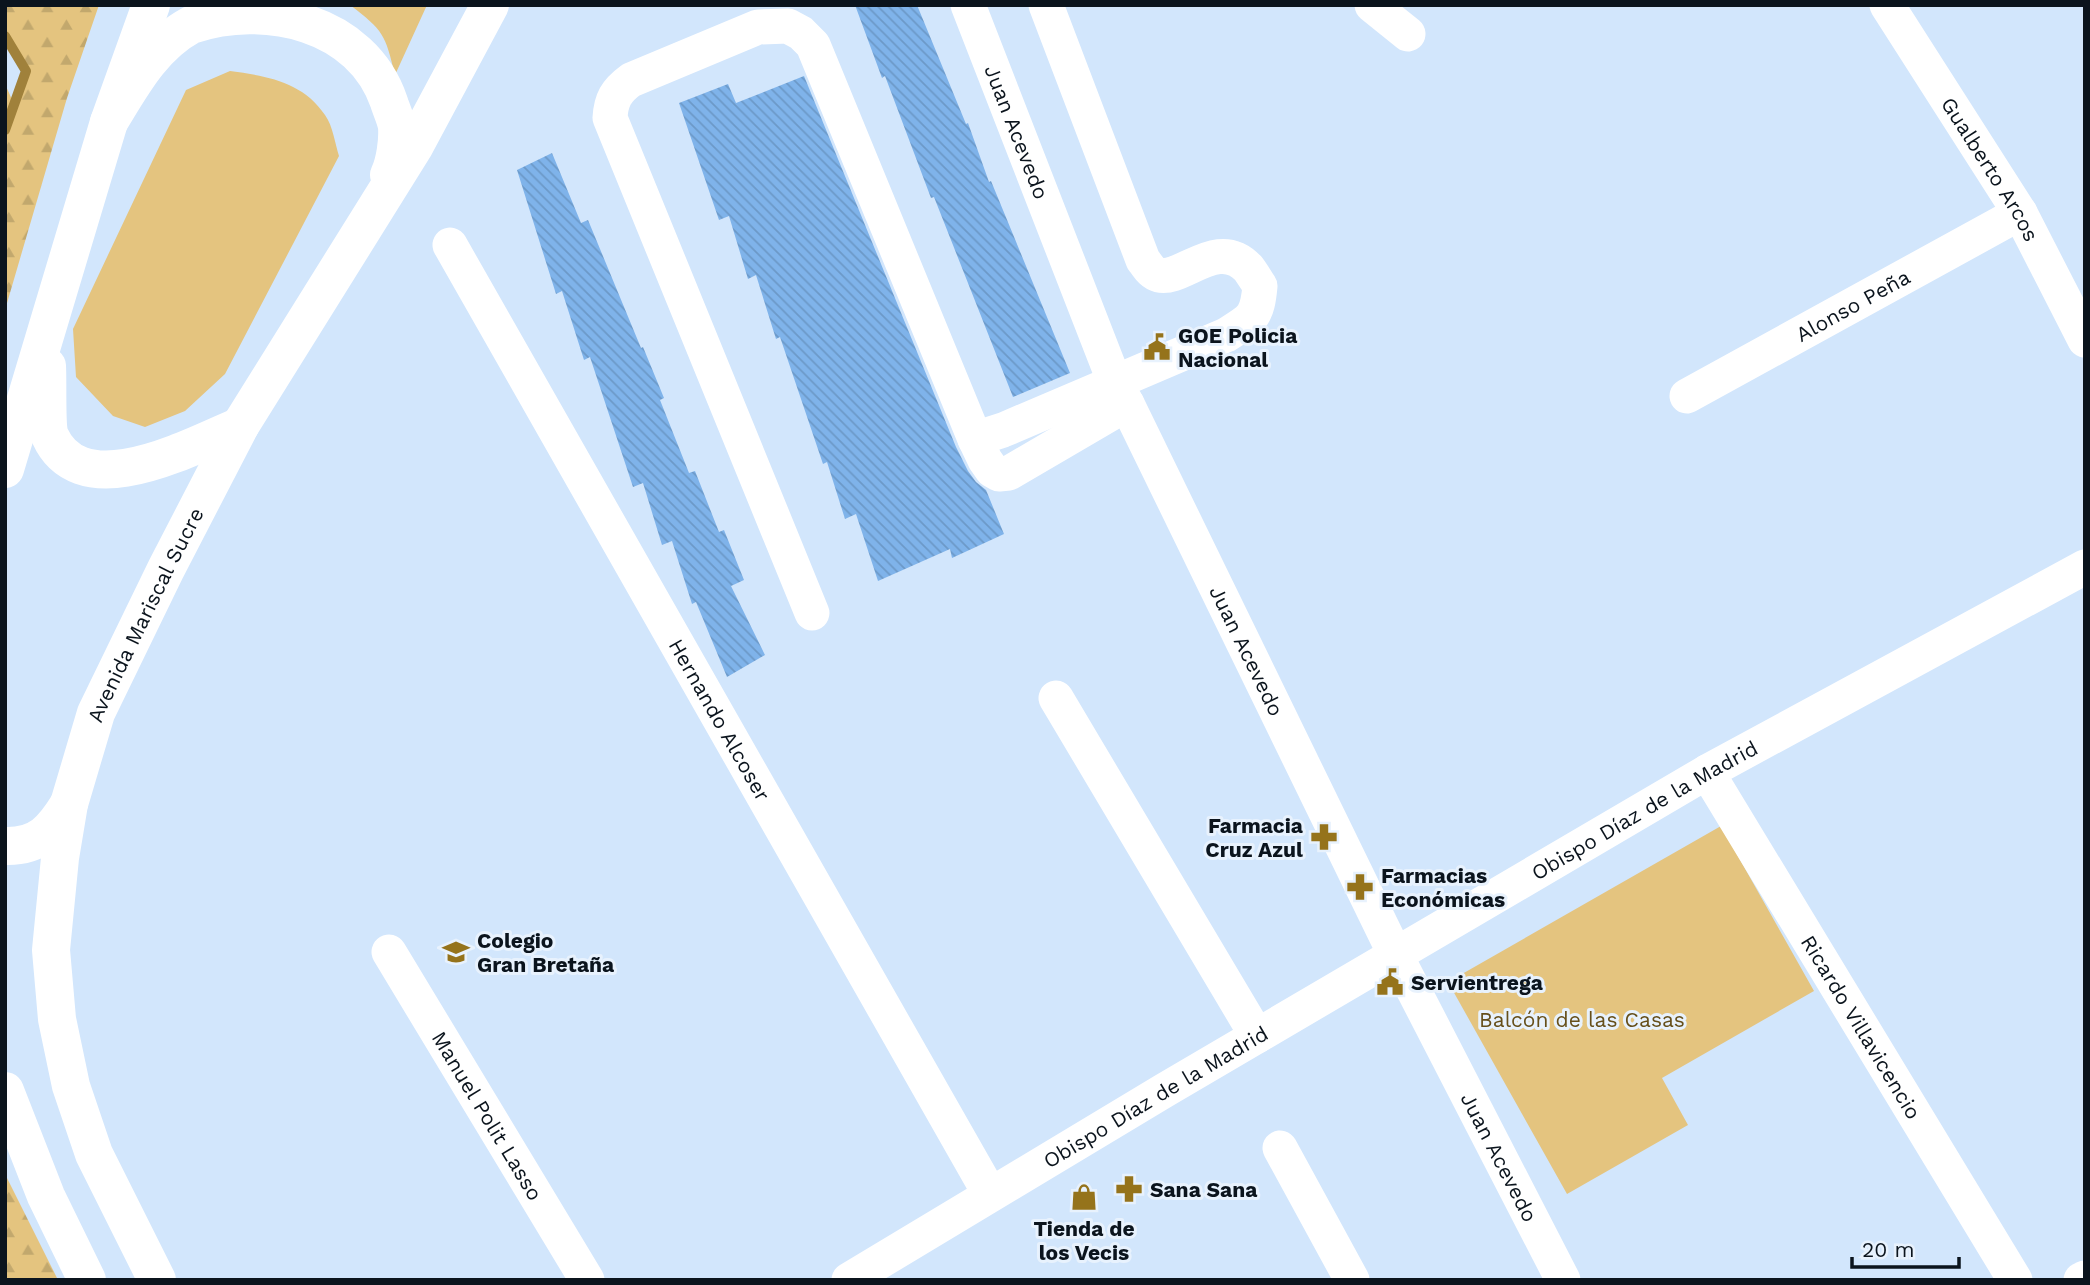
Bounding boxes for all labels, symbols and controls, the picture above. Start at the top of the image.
street label: Juan Acevedo [980,61,1055,202]
street label: Gualberto Arcos [1937,92,2045,245]
street label: Alonso Peña [1791,264,1914,346]
place label: GOE Policia Nacional [1178,323,1298,372]
public building icon: GOE Policia Nacional [1142,332,1172,362]
street label: Avenida Mariscal Sucre [82,503,208,725]
street label: Juan Acevedo [1205,581,1289,720]
street label: Hernando Alcoser [664,634,776,805]
street label: Obispo Díaz de la Madrid [1527,735,1762,885]
place label: Farmacia Cruz Azul [1205,813,1304,862]
pharmacy icon: Farmacia Cruz Azul [1309,822,1339,852]
place label: Farmacias Económicas [1381,863,1505,912]
pharmacy icon: Farmacias Económicas [1345,872,1375,902]
place label: Colegio Gran Bretaña [477,928,615,977]
street label: Ricardo Villavicencio [1796,930,1927,1123]
school or university icon: Colegio Gran Bretaña [441,937,471,967]
public building icon: Servientrega [1375,967,1405,997]
place label: Servientrega [1411,970,1544,995]
park label: Balcón de las Casas [1479,1007,1685,1032]
street label: Obispo Díaz de la Madrid [1038,1020,1272,1173]
street label: Manuel Polit Lasso [427,1026,548,1205]
street label: Juan Acevedo [1456,1088,1543,1226]
pharmacy icon: Sana Sana [1114,1174,1144,1204]
place label: Sana Sana [1150,1177,1258,1202]
shop icon: Tienda de los Vecis [1069,1182,1099,1212]
place label: Tienda de los Vecis [1033,1216,1135,1265]
scale bar [1852,1226,1959,1270]
text: 20 m [1862,1237,1914,1262]

